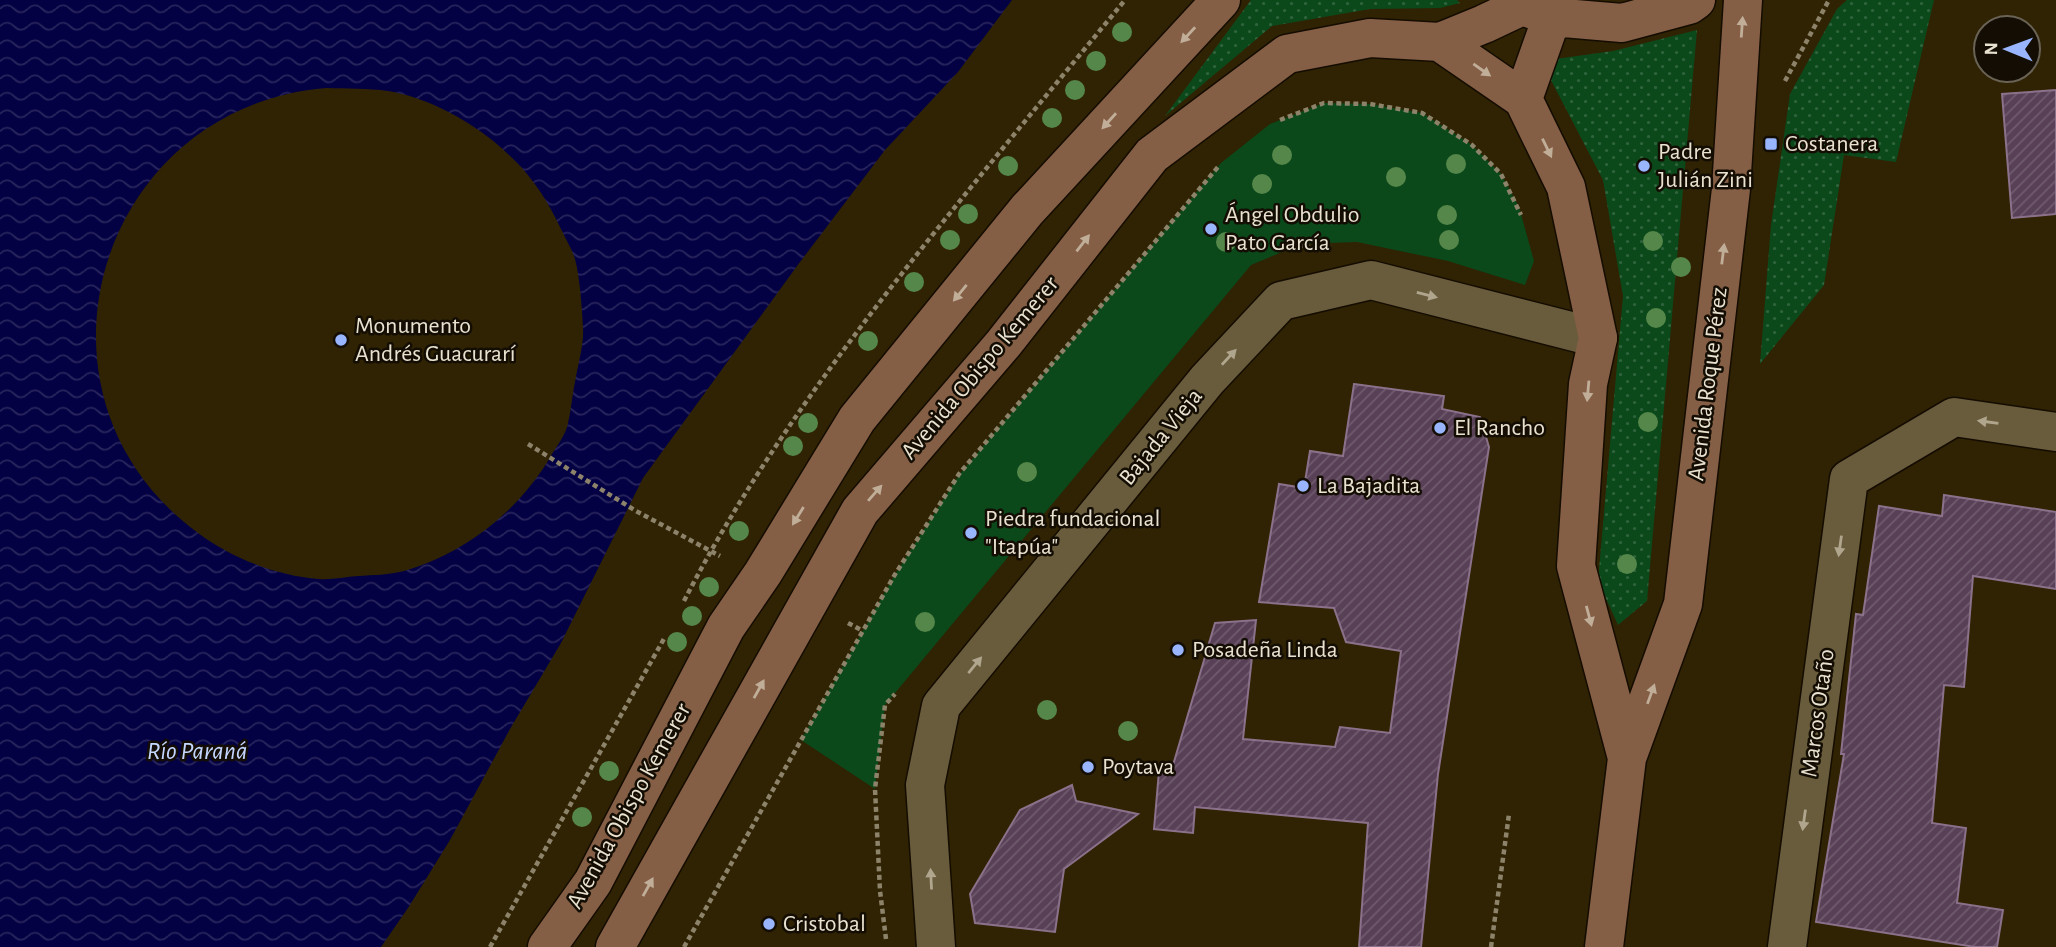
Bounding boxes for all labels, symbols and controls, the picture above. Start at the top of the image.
north arrow [1972,14,2042,84]
one-way arrow [1737,16,1748,38]
one-way arrow [1180,26,1196,44]
text: N [1982,42,2001,56]
one-way arrow [1473,63,1491,77]
one-way arrow [1102,112,1118,129]
place label: Costanera [1785,132,1878,156]
marker: Costanera [1763,136,1779,152]
one-way arrow [1541,138,1552,158]
place label: Padre Julián Zini [1658,140,1753,192]
marker: Padre Julián Zini [1636,158,1652,174]
place label: Ángel Obdulio Pato García [1225,201,1359,255]
marker: Ángel Obdulio Pato García [1203,221,1219,237]
one-way arrow [1075,234,1090,252]
one-way arrow [1718,243,1729,265]
street label: Avenida Obispo Kemerer [897,272,1063,464]
one-way arrow [953,283,968,301]
street label: Avenida Roque Pérez [1684,286,1732,482]
one-way arrow [1417,290,1439,301]
place label: Monumento Andrés Guacurarí [355,314,516,366]
marker: Monumento Andrés Guacurarí [333,332,349,348]
one-way arrow [1220,349,1236,366]
one-way arrow [1582,380,1593,402]
street label: Bajada Vieja [1115,384,1207,490]
place label: El Rancho [1454,416,1545,440]
one-way arrow [1977,417,1999,428]
marker: El Rancho [1432,420,1448,436]
place label: La Bajadita [1317,474,1420,498]
marker: La Bajadita [1295,478,1311,494]
one-way arrow [867,485,882,502]
one-way arrow [791,506,804,525]
place label: Piedra fundacional "Itapúa" [985,507,1161,559]
marker: Piedra fundacional "Itapúa" [963,525,979,541]
one-way arrow [1835,536,1846,558]
one-way arrow [1585,606,1595,627]
place label: Posadeña Linda [1192,638,1338,662]
marker: Posadeña Linda [1170,642,1186,658]
street label: Marcos Otaño [1797,647,1839,779]
one-way arrow [967,657,982,674]
one-way arrow [753,679,765,698]
one-way arrow [1645,684,1656,705]
street label: Avenida Obispo Kemerer [563,699,696,913]
water label: Río Paraná [147,738,247,764]
place label: Poytava [1102,755,1174,779]
marker: Poytava [1080,759,1096,775]
one-way arrow [1798,810,1809,832]
one-way arrow [925,868,936,890]
one-way arrow [642,877,654,897]
place label: Cristobal [783,912,866,936]
marker: Cristobal [761,916,777,932]

